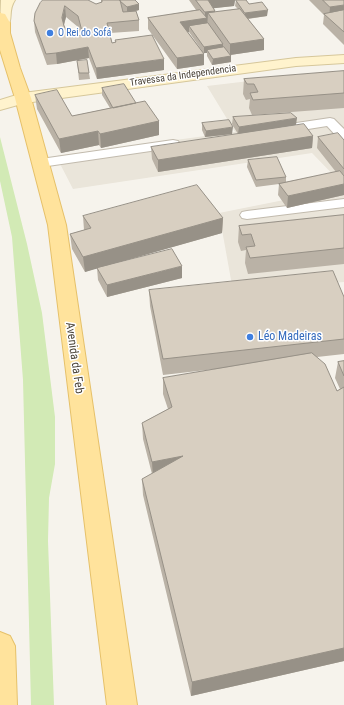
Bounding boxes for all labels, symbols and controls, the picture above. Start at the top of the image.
place label: O Rei do Sofá [58,27,111,39]
marker: O Rei do Sofá [45,28,55,38]
street label: Travessa da Independencia [129,63,237,89]
street label: Avenida da Feb [62,321,86,395]
place label: Léo Madeiras [258,330,322,344]
marker: Léo Madeiras [245,332,255,342]

